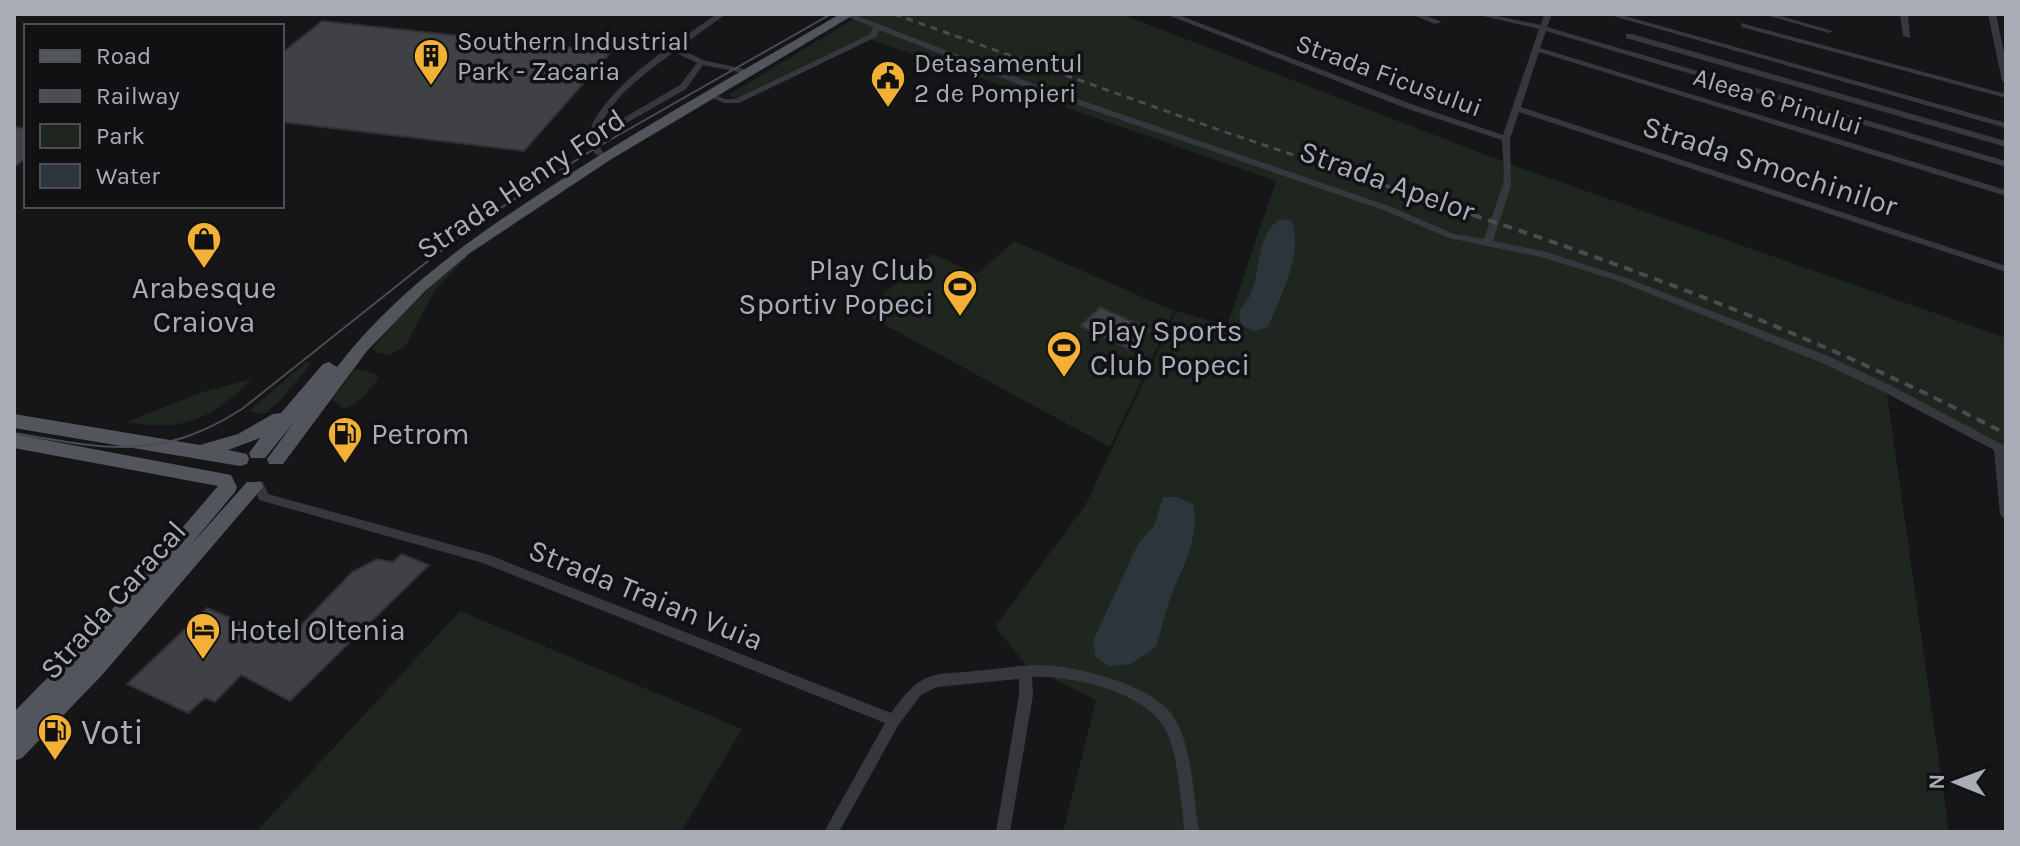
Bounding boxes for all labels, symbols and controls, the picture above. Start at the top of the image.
legend [24,24,284,208]
place label: Southern Industrial Park - Zacaria [457,26,689,87]
street label: Strada Ficusului [1292,27,1486,124]
building icon: Southern Industrial Park - Zacaria [412,37,450,87]
text: Road [96,42,151,70]
place label: Detașamentul 2 de Pompieri [914,48,1083,109]
public building icon: Detașamentul 2 de Pompieri [869,59,907,109]
street label: Aleea 6 Pinului [1690,61,1866,142]
text: Railway [96,82,180,110]
street label: Strada Henry Ford [410,101,632,267]
street label: Strada Smochinilor [1638,108,1902,224]
text: Park [96,122,145,150]
street label: Strada Apelor [1294,133,1480,229]
text: Water [96,162,160,190]
shop icon: Arabesque Craiova [185,220,223,270]
place label: Play Club Sportiv Popeci [738,252,934,322]
sports icon: Play Club Sportiv Popeci [941,268,979,318]
place label: Arabesque Craiova [132,270,276,340]
place label: Play Sports Club Popeci [1090,313,1250,383]
sports icon: Play Sports Club Popeci [1045,329,1083,379]
fuel station icon: Petrom [326,415,364,465]
place label: Petrom [371,416,470,452]
street label: Strada Caracal [32,513,194,687]
street label: Strada Traian Vuia [524,532,768,658]
hotel icon: Hotel Oltenia [184,611,222,661]
place label: Hotel Oltenia [229,612,406,648]
place label: Voti [81,711,144,753]
fuel station icon: Voti [36,712,74,762]
north arrow [1916,742,1996,822]
text: N [1924,774,1950,790]

